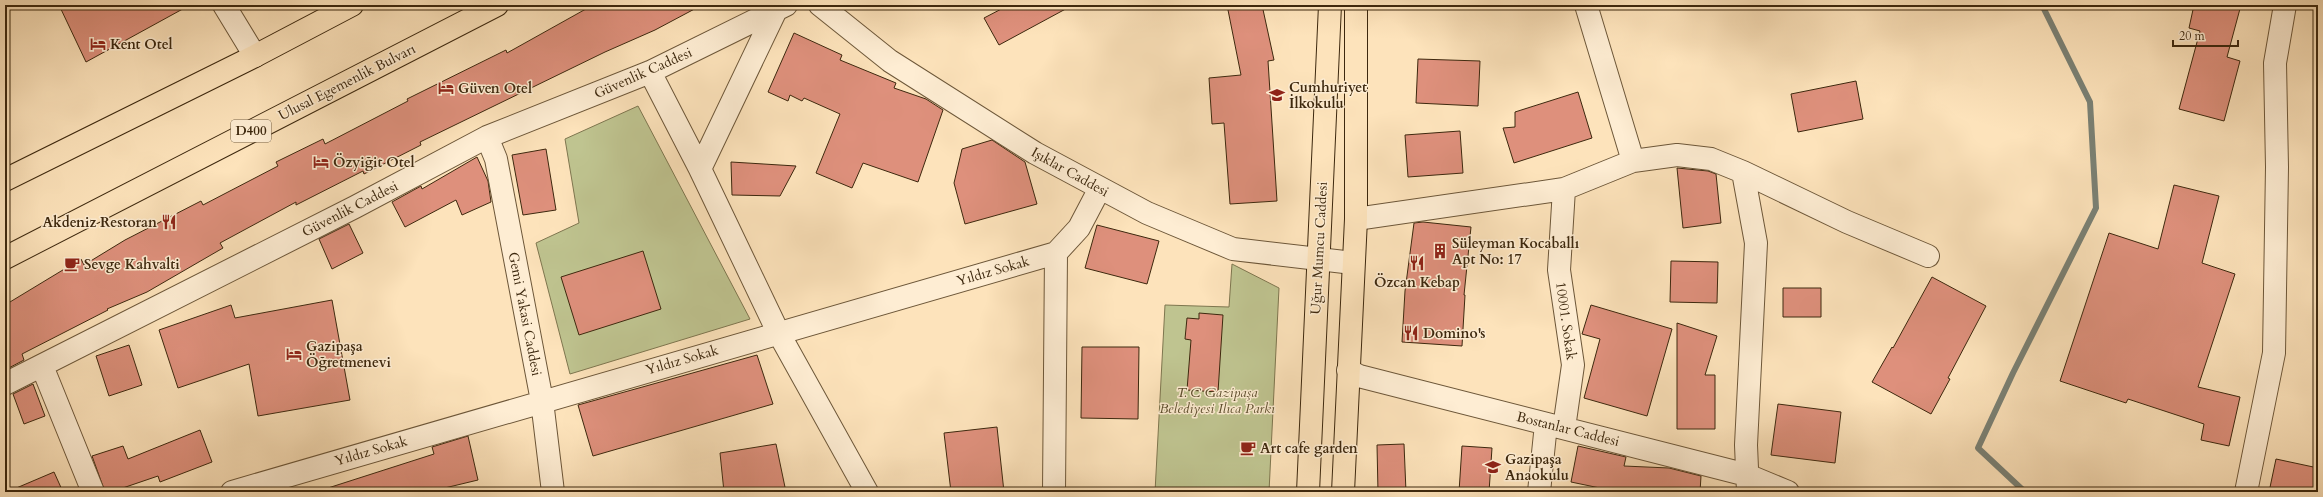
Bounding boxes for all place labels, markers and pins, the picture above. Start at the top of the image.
hotel icon: Kent Otel [89,35,107,53]
place label: Kent Otel [110,35,173,54]
place label: Cumhuriyet İlkokulu [1289,78,1367,113]
hotel icon: Güven Otel [437,79,455,97]
place label: Güven Otel [458,79,532,98]
school or university icon: Cumhuriyet İlkokulu [1268,86,1286,104]
place label: Özyiğit Otel [333,152,415,172]
hotel icon: Özyiğit Otel [312,153,330,171]
place label: Akdeniz Restoran [43,213,157,232]
restaurant icon: Akdeniz Restoran [160,213,178,231]
place label: Süleyman Kocaballı Apt No: 17 [1452,234,1580,269]
building icon: Süleyman Kocaballı Apt No: 17 [1431,242,1449,260]
restaurant icon: Özcan Kebap [1408,254,1426,272]
cafe icon: Sevge Kahvalti [63,255,81,273]
place label: Sevge Kahvalti [84,255,180,274]
place label: Özcan Kebap [1374,272,1460,292]
restaurant icon: Domino's [1402,324,1420,342]
place label: Domino's [1423,324,1486,343]
place label: Gazipaşa Öğretmenevi [306,337,391,372]
hotel icon: Gazipaşa Öğretmenevi [285,345,303,363]
cafe icon: Art cafe garden [1239,439,1257,457]
place label: Art cafe garden [1260,439,1358,458]
place label: Gazipaşa Anaokulu [1505,450,1569,485]
school or university icon: Gazipaşa Anaokulu [1484,458,1502,476]

